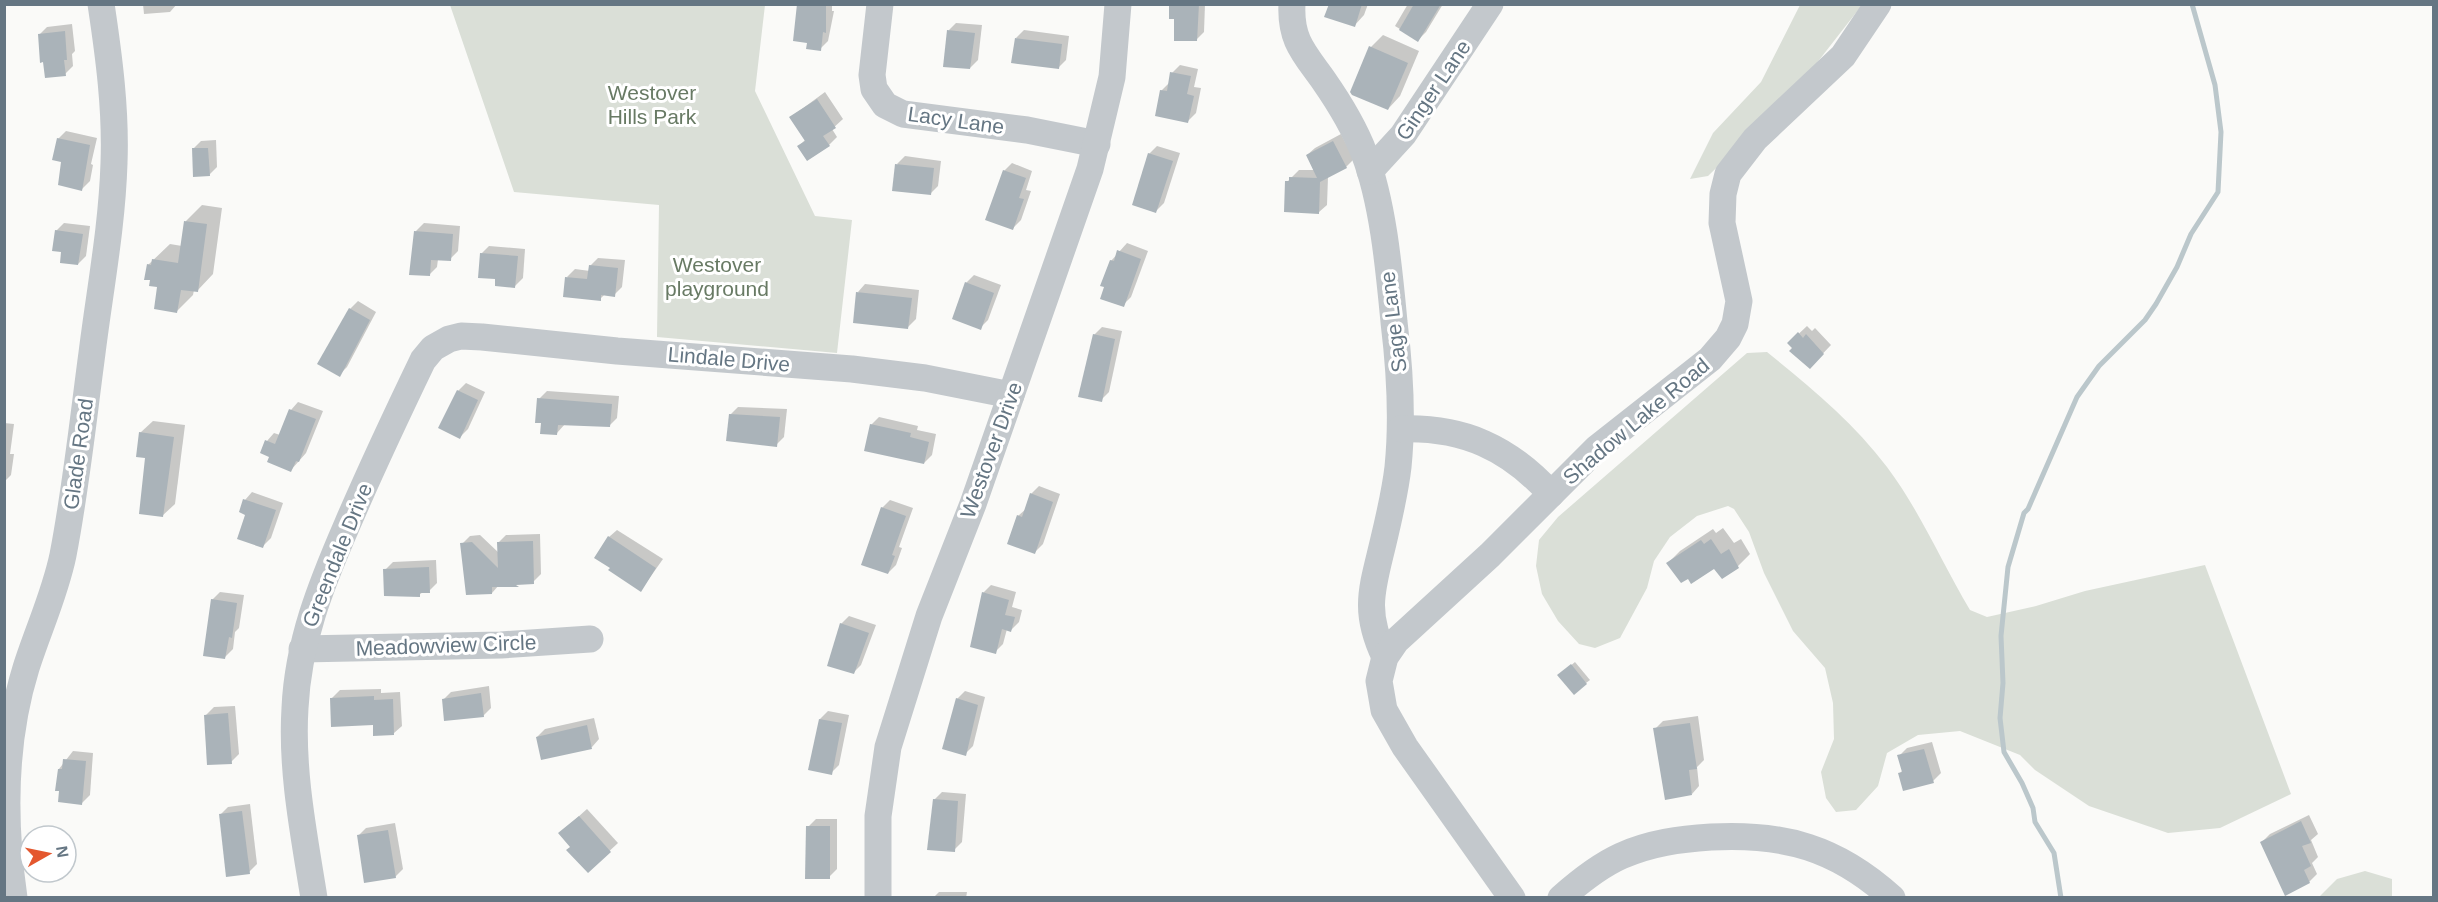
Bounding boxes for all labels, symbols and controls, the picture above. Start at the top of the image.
street label: Ginger Lane [1391,36,1475,144]
park label: Westover Hills Park [608,81,697,128]
street label: Lacy Lane [906,102,1006,138]
park label: Westover playground [665,253,769,300]
street label: Sage Lane [1375,270,1411,374]
street label: Lindale Drive [667,342,791,376]
street label: Shadow Lake Road [1558,353,1714,489]
street label: Westover Drive [956,379,1026,521]
street label: Glade Road [59,397,97,511]
street label: Greendale Drive [298,480,376,630]
street label: Meadowview Circle [355,630,537,660]
north arrow [18,824,78,884]
text: N [53,845,72,859]

